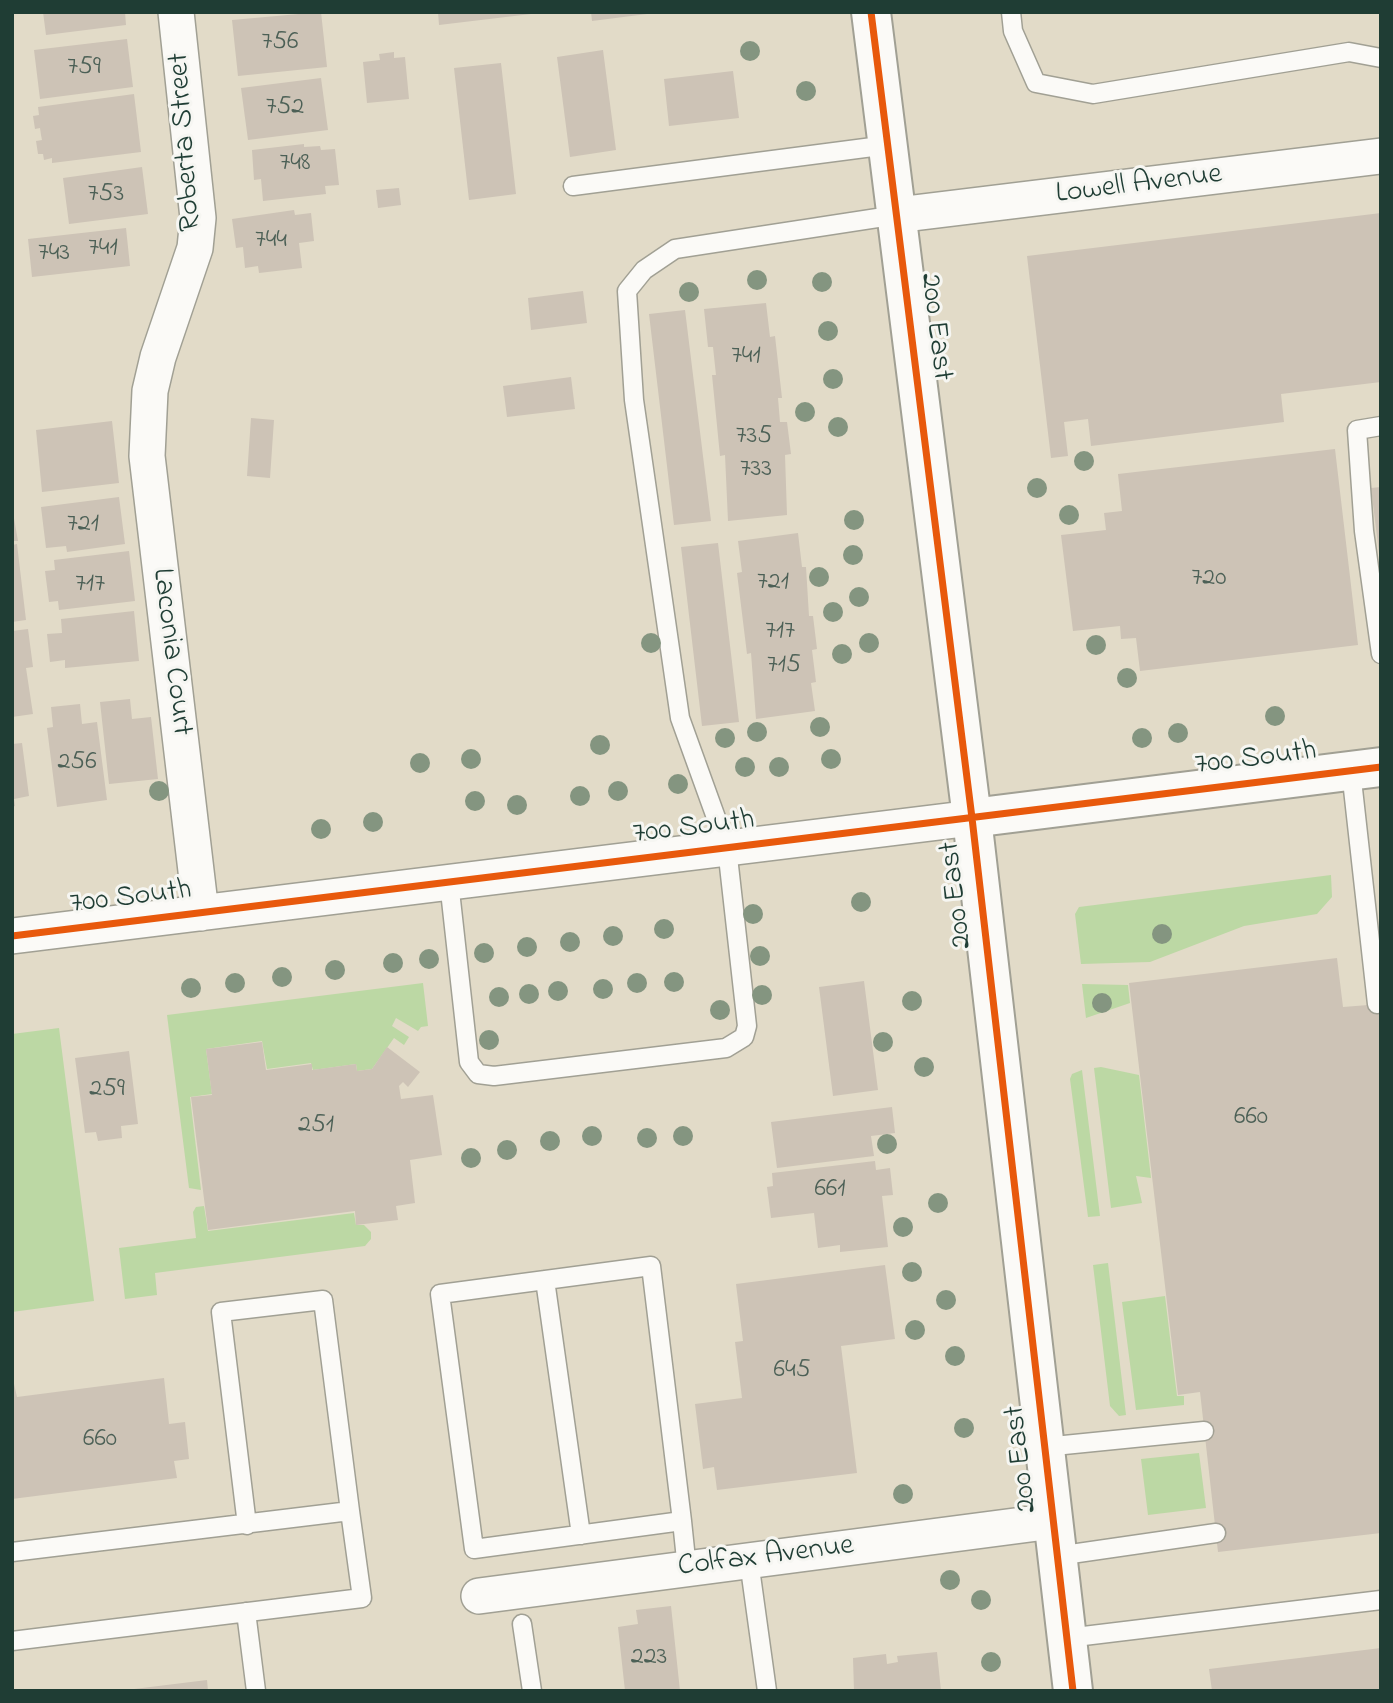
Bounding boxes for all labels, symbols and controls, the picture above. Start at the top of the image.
house number: 756 [261,28,299,60]
street label: Roberta Street [163,51,211,233]
house number: 759 [67,53,101,85]
house number: 752 [266,93,304,125]
house number: 748 [279,149,311,181]
street label: Lowell Avenue [1054,158,1224,214]
house number: 753 [88,180,124,212]
house number: 744 [255,226,287,258]
house number: 741 [88,234,118,266]
house number: 743 [38,239,70,271]
street label: 200 East [910,271,958,383]
house number: 741 [731,342,761,374]
house number: 735 [736,422,772,454]
house number: 733 [740,455,772,487]
house number: 721 [67,510,99,542]
house number: 720 [1192,564,1226,596]
street label: Laconia Court [142,566,198,738]
house number: 721 [757,568,789,600]
house number: 717 [75,570,105,602]
house number: 717 [765,617,795,649]
house number: 715 [767,651,801,683]
street label: 700 South [1193,735,1319,785]
house number: 256 [57,748,97,780]
street label: 700 South [631,804,757,854]
street label: 200 East [934,839,982,951]
street label: 700 South [68,874,194,924]
house number: 259 [89,1075,125,1107]
house number: 660 [1234,1103,1268,1135]
house number: 251 [298,1111,334,1143]
house number: 661 [814,1175,846,1207]
house number: 645 [773,1356,811,1388]
street label: 200 East [999,1403,1047,1515]
house number: 660 [83,1425,117,1457]
street label: Colfax Avenue [676,1529,856,1587]
house number: 223 [631,1643,667,1675]

